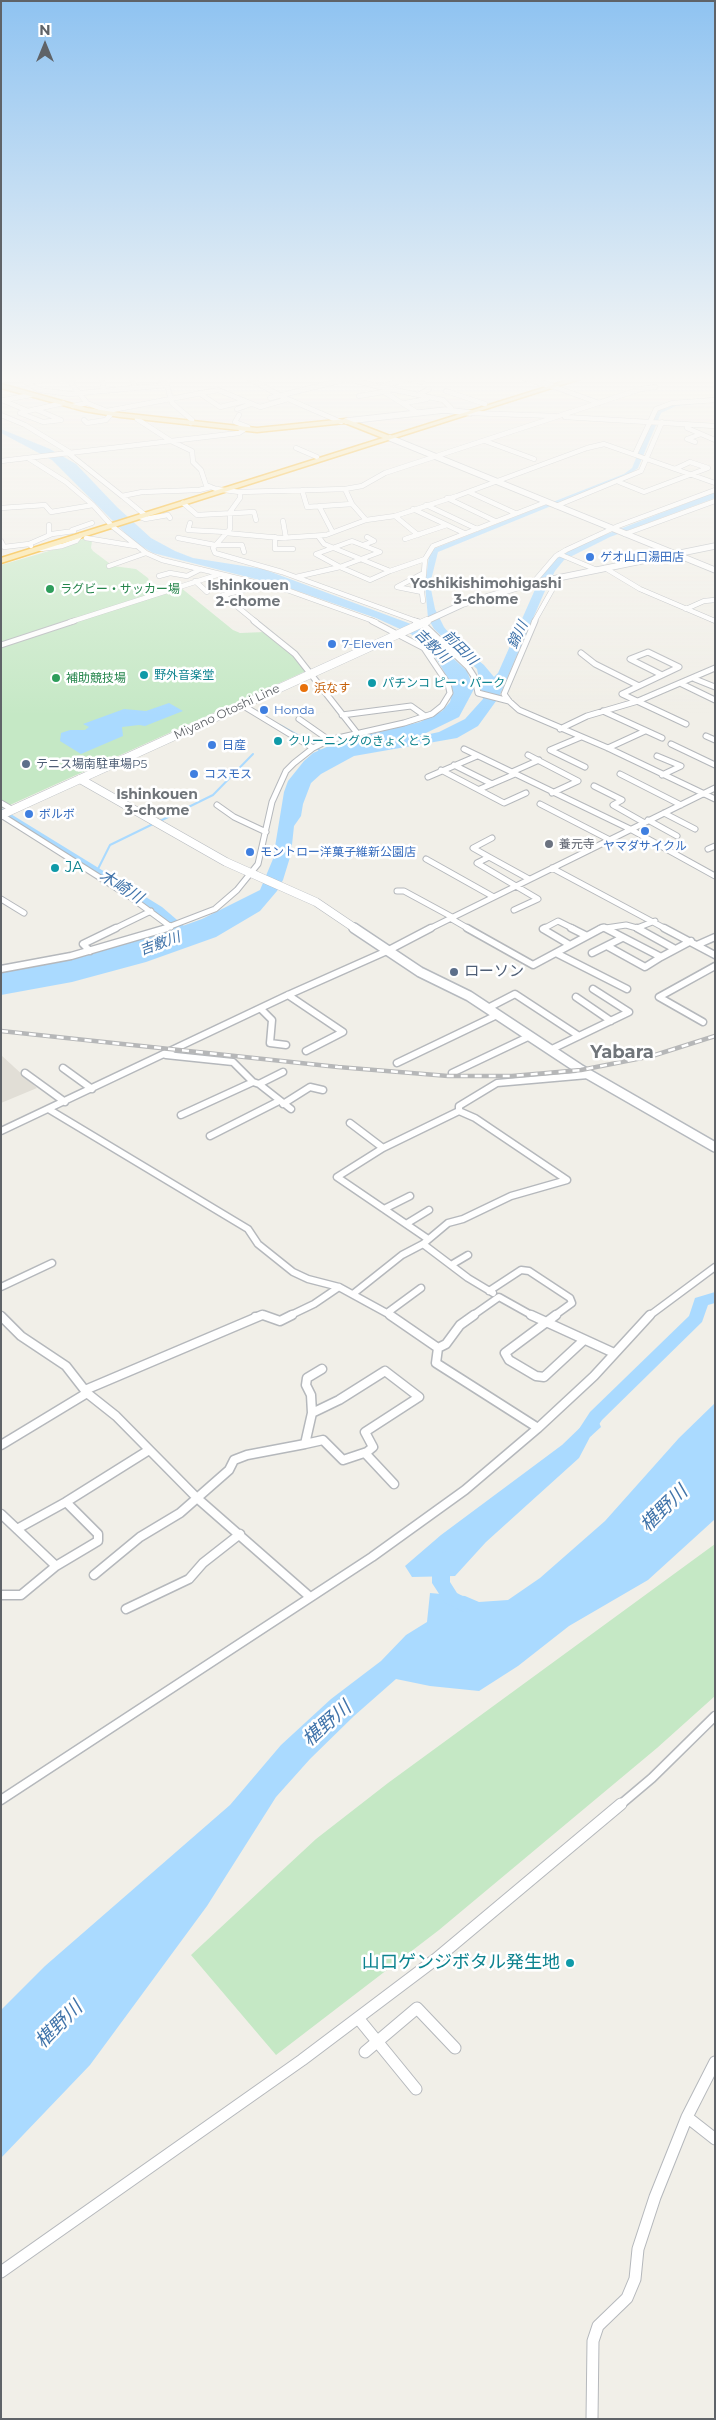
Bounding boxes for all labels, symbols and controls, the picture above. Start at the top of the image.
north arrow [20,20,70,70]
text: N [39,21,51,39]
place label: ゲオ山口湯田店 [600,550,684,564]
marker: ゲオ山口湯田店 [584,551,596,563]
district label: Yoshikishimohigashi 3-chome [410,576,562,608]
district label: Ishinkouen 2-chome [207,578,289,610]
place label: ラグビー・サッカー場 [60,582,180,596]
marker: ラグビー・サッカー場 [44,583,56,595]
water label: 錦川 [504,619,532,651]
water label: 吉敷川 [411,625,453,667]
water label: 前田川 [439,627,481,669]
place label: 7-Eleven [342,637,393,651]
marker: 7-Eleven [326,638,338,650]
place label: 野外音楽堂 [154,668,214,682]
marker: 野外音楽堂 [138,669,150,681]
place label: 補助競技場 [66,671,126,685]
marker: 補助競技場 [50,672,62,684]
place label: パチンコ ピー・パーク [382,676,505,690]
marker: パチンコ ピー・パーク [366,677,378,689]
street label: Miyano Otoshi Line [172,681,282,743]
place label: 浜なす [314,681,350,695]
marker: 浜なす [298,682,310,694]
place label: Honda [274,703,315,717]
marker: Honda [258,704,270,716]
place label: クリーニングのきょくとう [288,734,432,748]
marker: クリーニングのきょくとう [272,735,284,747]
place label: 日産 [222,738,246,752]
marker: 日産 [206,739,218,751]
place label: テニス場南駐車場P5 [36,757,147,771]
marker: テニス場南駐車場P5 [20,758,32,770]
place label: コスモス [204,767,252,781]
marker: コスモス [188,768,200,780]
district label: Ishinkouen 3-chome [116,787,198,820]
place label: ボルボ [39,807,75,821]
marker: ボルボ [23,808,35,820]
marker: ヤマダサイクル [639,825,651,837]
place label: 養元寺 [559,837,595,851]
marker: 養元寺 [543,838,555,850]
place label: ヤマダサイクル [603,839,687,853]
place label: モントロー洋菓子維新公園店 [260,845,416,859]
marker: モントロー洋菓子維新公園店 [244,846,256,858]
place label: JA [65,859,83,877]
marker: JA [49,862,61,874]
water label: 木崎川 [96,866,146,908]
water label: 吉敷川 [137,929,183,959]
place label: ローソン [464,963,524,981]
marker: ローソン [448,966,460,978]
district label: Yabara [590,1042,654,1064]
water label: 椹野川 [636,1481,692,1537]
water label: 椹野川 [298,1697,356,1751]
place label: 山口ゲンジボタル発生地 [362,1952,560,1974]
marker: 山口ゲンジボタル発生地 [564,1957,576,1969]
water label: 椹野川 [31,1997,87,2053]

